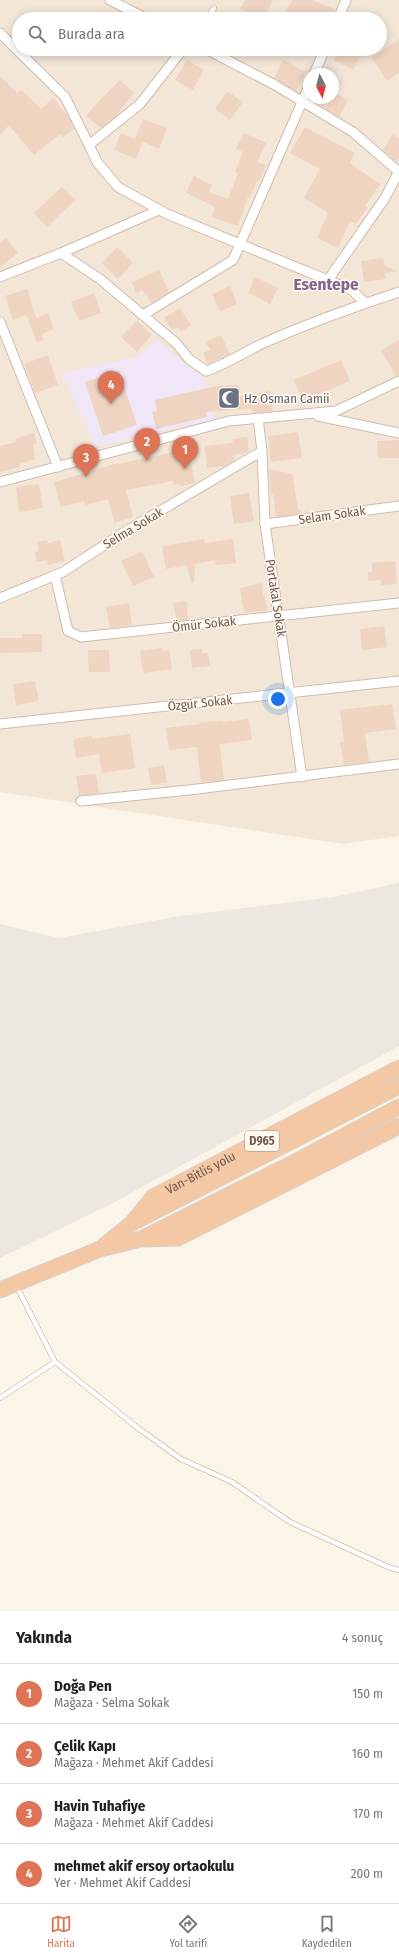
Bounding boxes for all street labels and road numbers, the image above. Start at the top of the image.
street label: Selam Sokak [298,503,367,527]
street label: Selma Sokak [100,504,167,552]
street label: Portakal Sokak [262,558,290,639]
street label: Ömür Sokak [171,612,238,635]
street label: Özgür Sokak [167,691,234,714]
road number: D965 [245,1131,279,1151]
street label: Van-Bitlis yolu [163,1148,238,1197]

